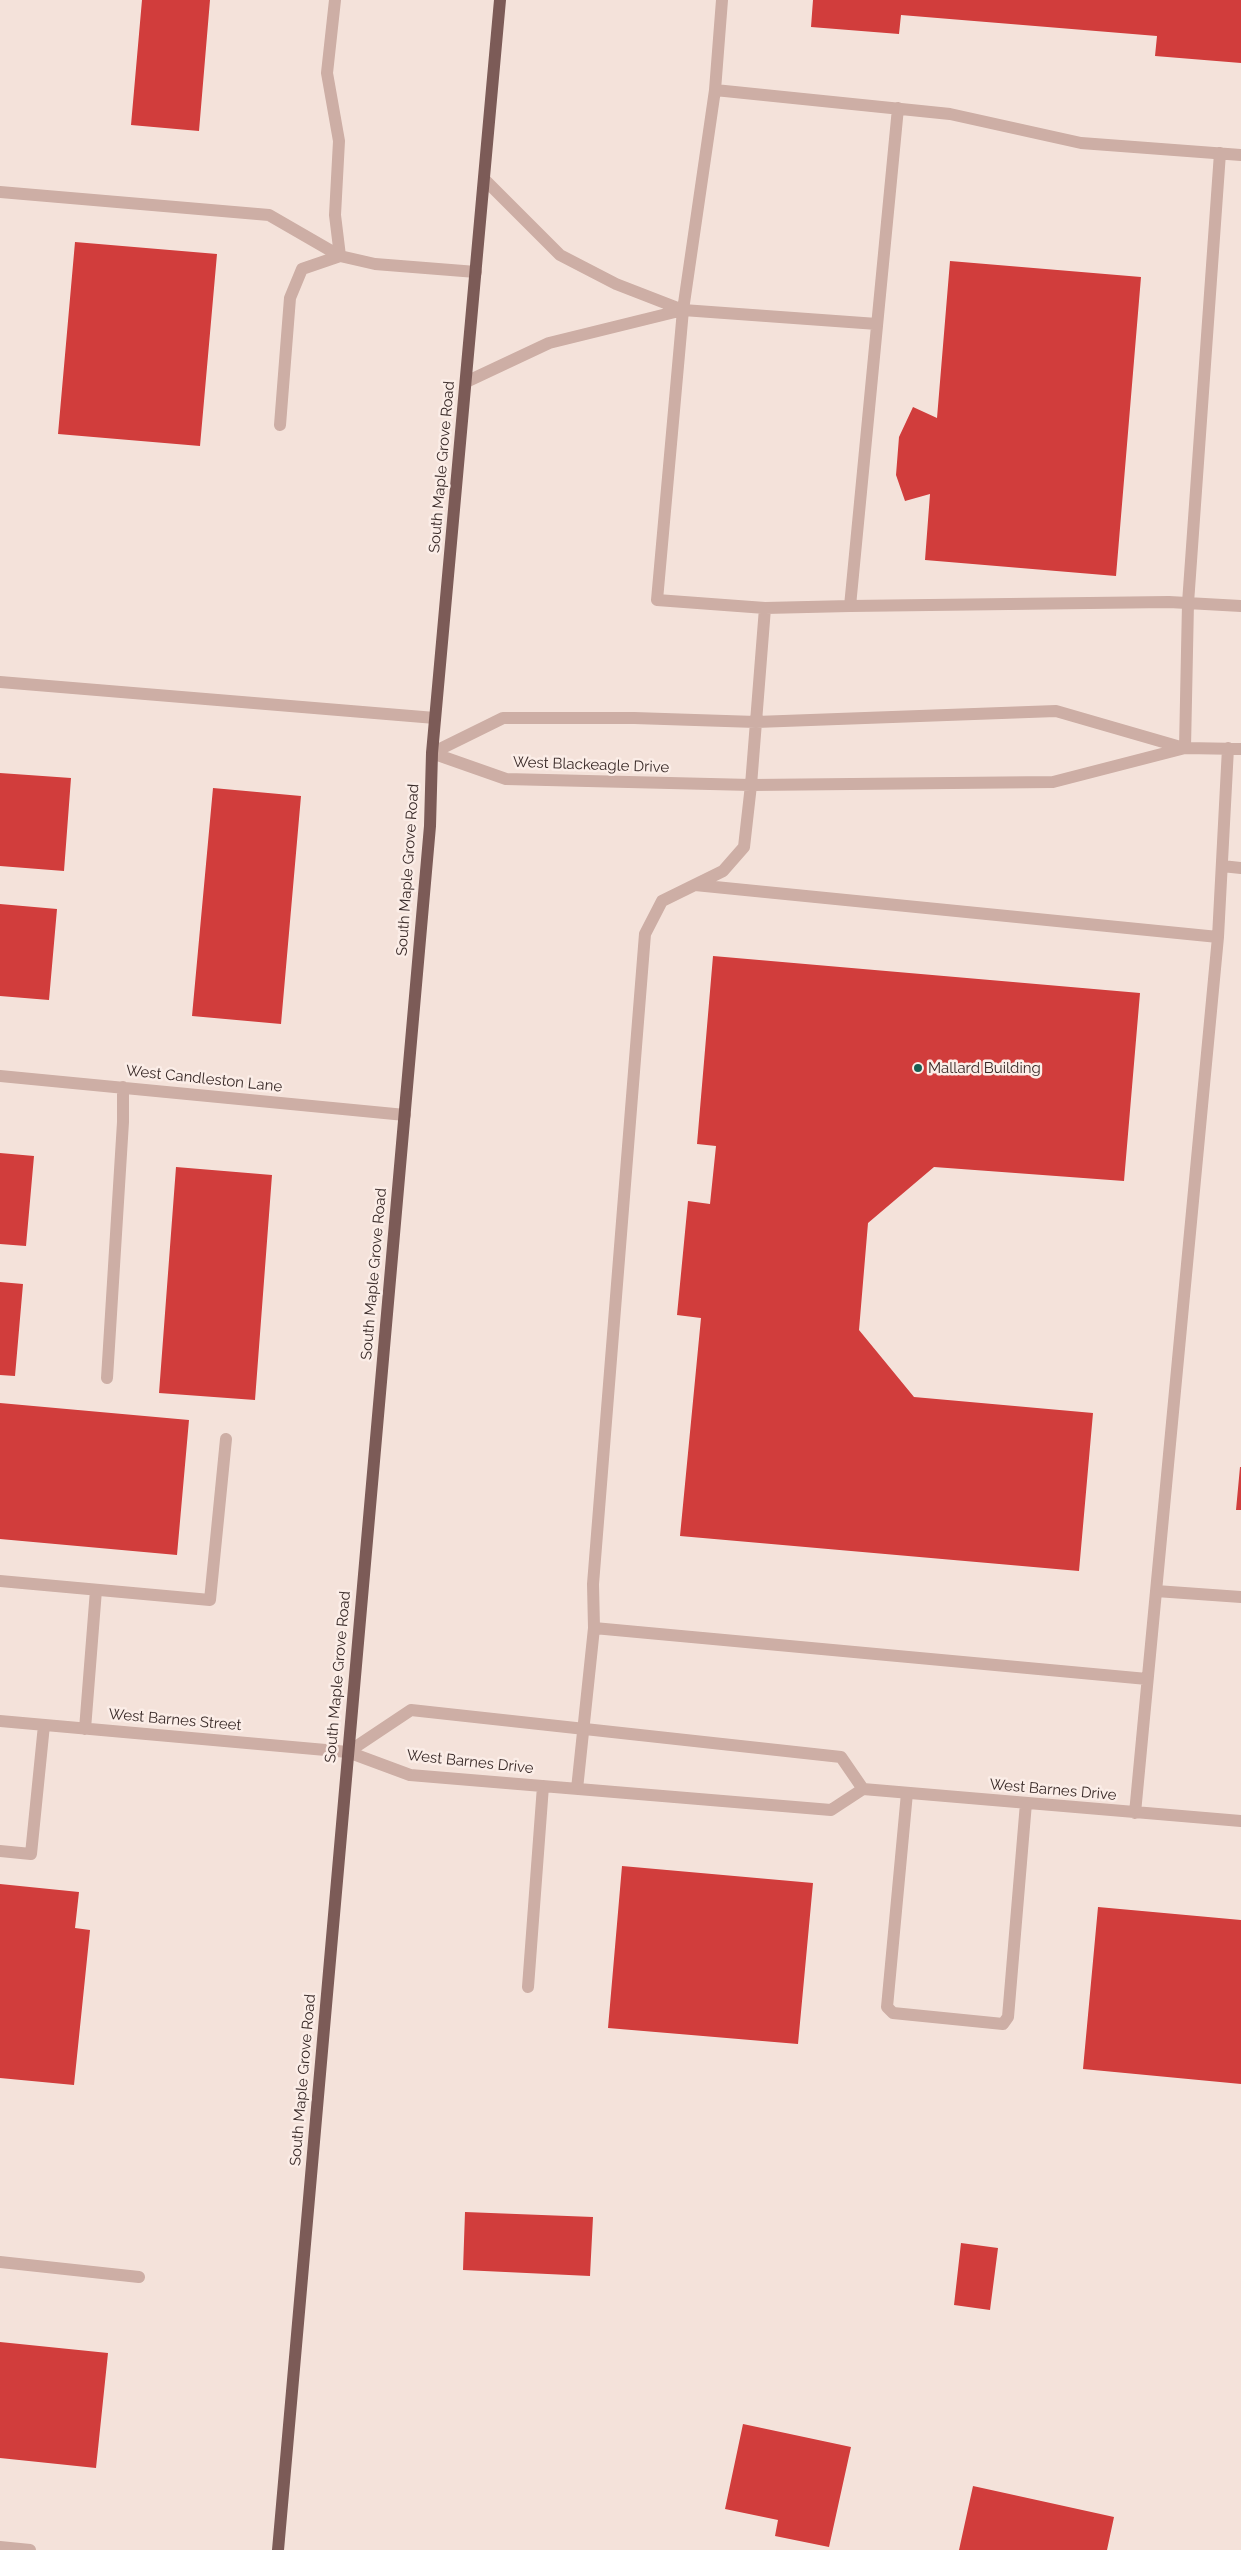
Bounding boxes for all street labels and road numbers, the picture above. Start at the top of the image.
street label: South Maple Grove Road [426,380,458,554]
street label: West Blackeagle Drive [513,753,669,777]
street label: South Maple Grove Road [393,783,423,957]
street label: West Candleston Lane [125,1062,283,1096]
street label: South Maple Grove Road [358,1187,390,1361]
street label: South Maple Grove Road [322,1590,354,1764]
street label: West Barnes Street [108,1705,242,1735]
street label: West Barnes Drive [406,1746,534,1778]
street label: West Barnes Drive [989,1775,1117,1805]
street label: South Maple Grove Road [287,1993,319,2167]

